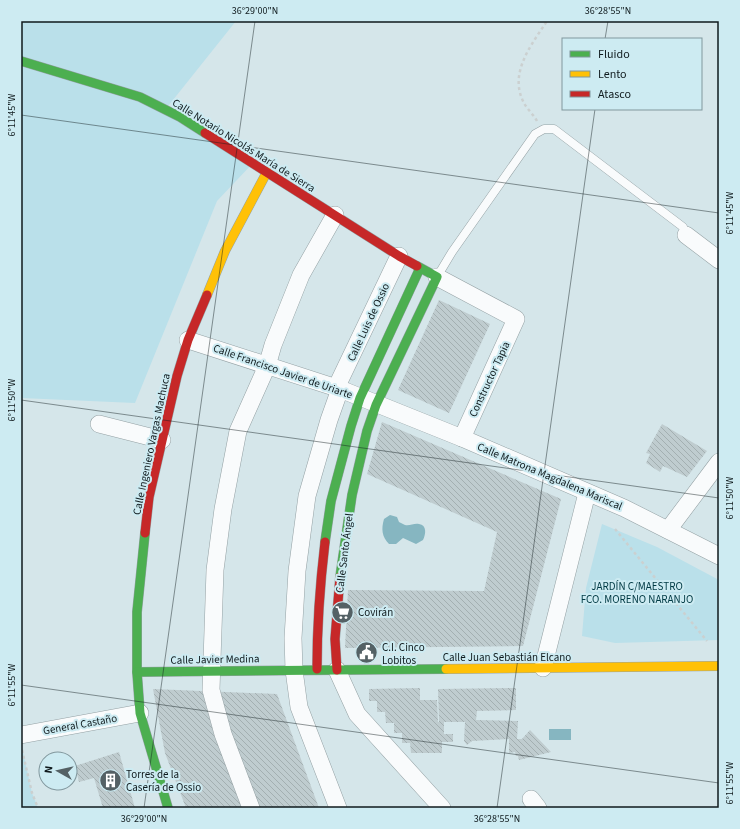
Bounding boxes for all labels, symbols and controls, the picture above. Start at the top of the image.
text: 36°29'00"N [232,4,278,18]
text: 36°28'55"N [585,4,631,18]
legend [562,38,702,110]
text: Fluido [598,46,630,63]
text: Lento [598,66,627,83]
text: Atasco [598,86,631,103]
text: 6°11'45"W [5,93,19,136]
street label: Calle Notario Nicolás María de Sierra [169,95,318,196]
text: 6°11'45"W [723,191,737,234]
street label: Calle Luis de Ossio [344,281,393,364]
street label: Constructor Tapia [465,339,513,419]
street label: Calle Francisco Javier de Uriarte [211,341,355,403]
street label: Calle Ingeniero Vargas Machuca [129,372,174,516]
text: 6°11'50"W [5,378,19,421]
street label: Calle Matrona Magdalena Mariscal [475,439,625,514]
text: 6°11'50"W [723,476,737,519]
street label: Calle Santo Ángel [332,512,357,594]
park label: JARDÍN C/MAESTRO FCO. MORENO NARANJO [581,579,693,607]
supermarket icon: Covirán [330,599,356,625]
place label: Covirán [358,605,393,620]
public building icon: C.I. Cinco Lobitos [354,640,380,666]
place label: C.I. Cinco Lobitos [382,640,425,668]
street label: Calle Juan Sebastián Elcano [443,650,571,665]
street label: Calle Javier Medina [170,651,260,668]
text: 6°11'55"W [5,663,19,706]
street label: General Castaño [42,711,118,738]
north arrow [38,751,78,791]
text: 6°11'55"W [723,761,737,804]
text: N [41,765,57,774]
building icon: Torres de la Casería de Ossio [98,767,124,793]
place label: Torres de la Casería de Ossio [126,767,201,795]
text: 36°29'00"N [121,812,167,826]
text: 36°28'55"N [474,812,520,826]

